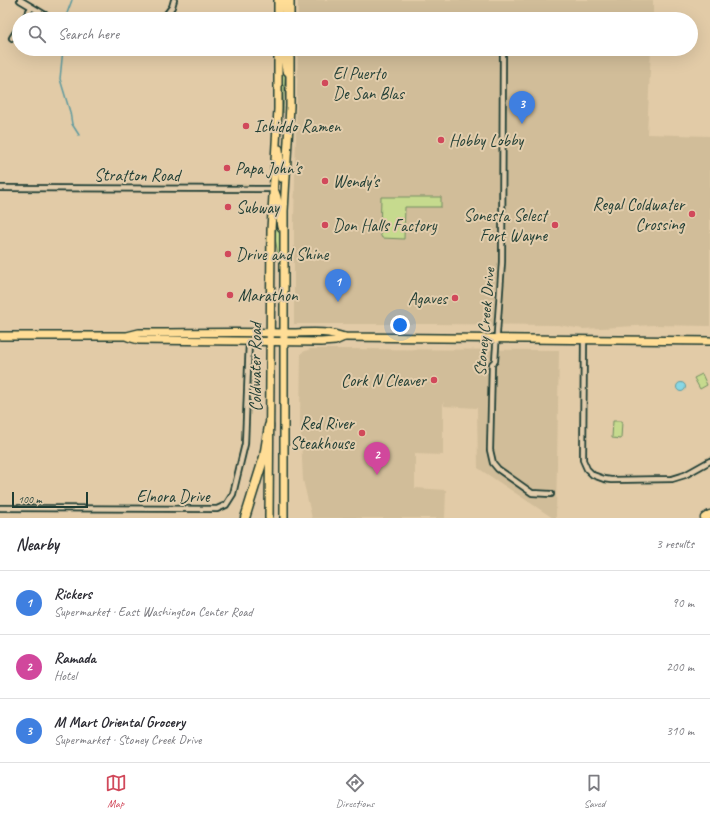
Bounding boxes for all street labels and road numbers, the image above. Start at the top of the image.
street label: Stratton Road [94,165,182,186]
street label: Stoney Creek Drive [469,265,500,377]
street label: Coldwater Road [245,320,266,412]
street label: Elnora Drive [136,486,211,507]

